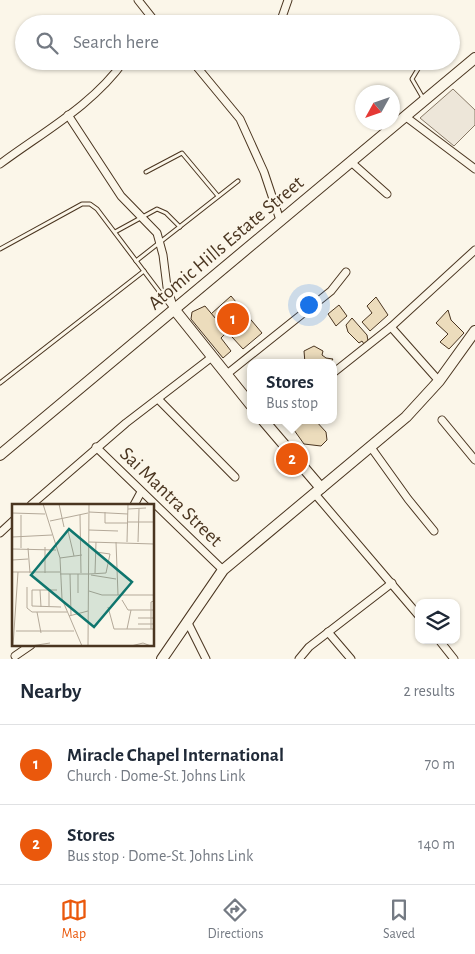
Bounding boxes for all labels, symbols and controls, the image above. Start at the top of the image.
search box [15,15,460,70]
icon: search [33,29,61,57]
text: Search here [73,33,159,52]
north arrow [355,85,400,130]
street label: Atomic Hills Estate Street [144,172,308,314]
your location [296,292,322,318]
pin: 1 [217,300,249,338]
popup [247,359,337,424]
text: Stores [266,373,314,392]
text: Bus stop [266,395,318,411]
pin: 2 [276,440,308,478]
street label: Sai Mantra Street [116,443,226,551]
inset map [12,504,155,646]
map controls [415,599,460,644]
button: layers [415,599,460,644]
text: Nearby [20,681,81,702]
text: 2 results [403,683,455,699]
text: Miracle Chapel International [67,746,284,765]
text: 1 [33,756,39,772]
text: 70 m [424,756,455,772]
text: Church · Dome-St. Johns Link [67,768,245,784]
text: Stores [67,826,115,845]
text: 2 [32,836,40,852]
text: 140 m [418,836,455,852]
text: Bus stop · Dome-St. Johns Link [67,848,253,864]
tab: Map [60,896,88,943]
tab: Directions [208,896,263,943]
tab: Saved [383,896,415,943]

